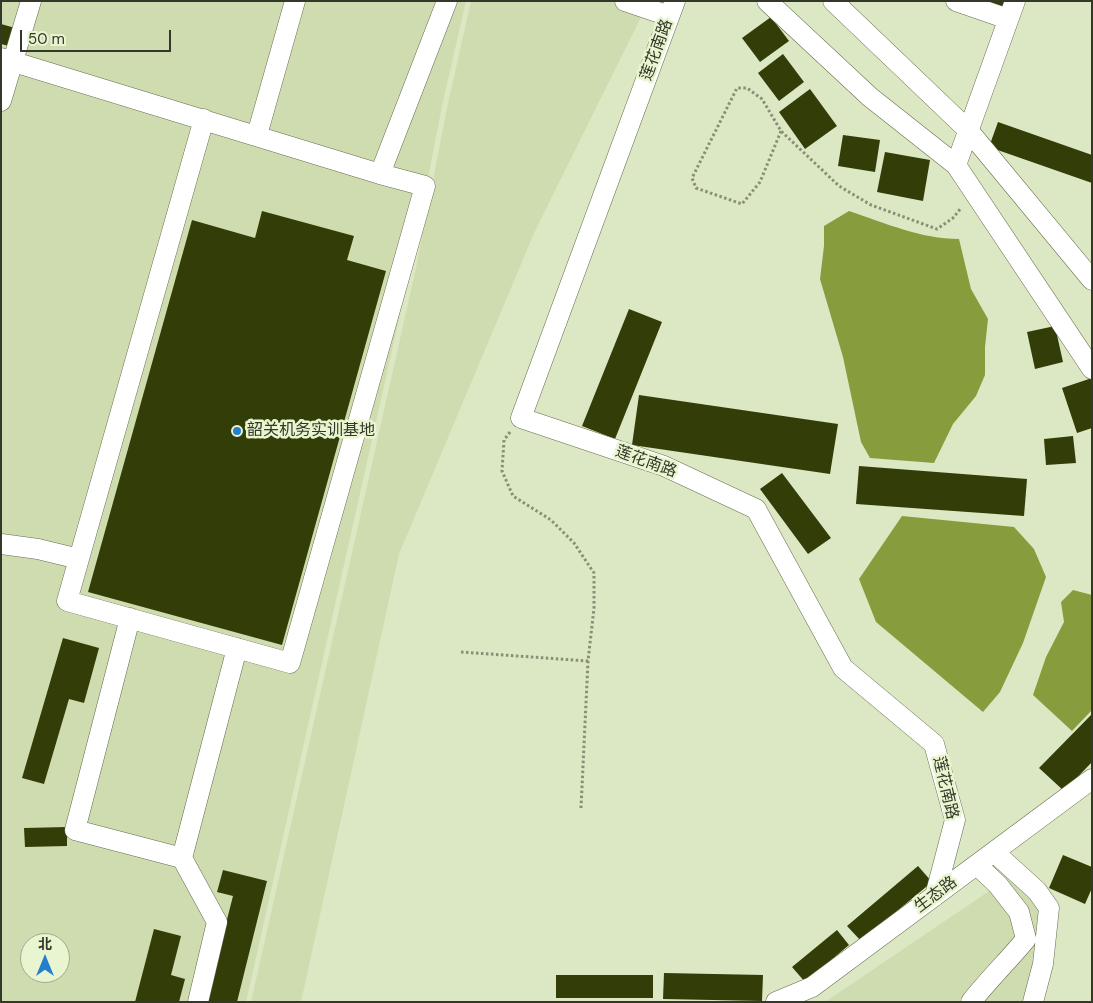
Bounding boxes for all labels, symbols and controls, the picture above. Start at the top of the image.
street label: 莲花南路 [637,17,677,83]
scale bar [22,20,174,52]
text: 50 m [28,29,65,49]
place label: 韶关机务实训基地 [247,421,375,441]
marker: 韶关机务实训基地 [231,425,243,437]
street label: 莲花南路 [613,442,679,482]
street label: 莲花南路 [928,755,962,821]
street label: 生态路 [911,873,961,917]
north arrow [20,933,70,983]
text: 北 [38,935,52,953]

